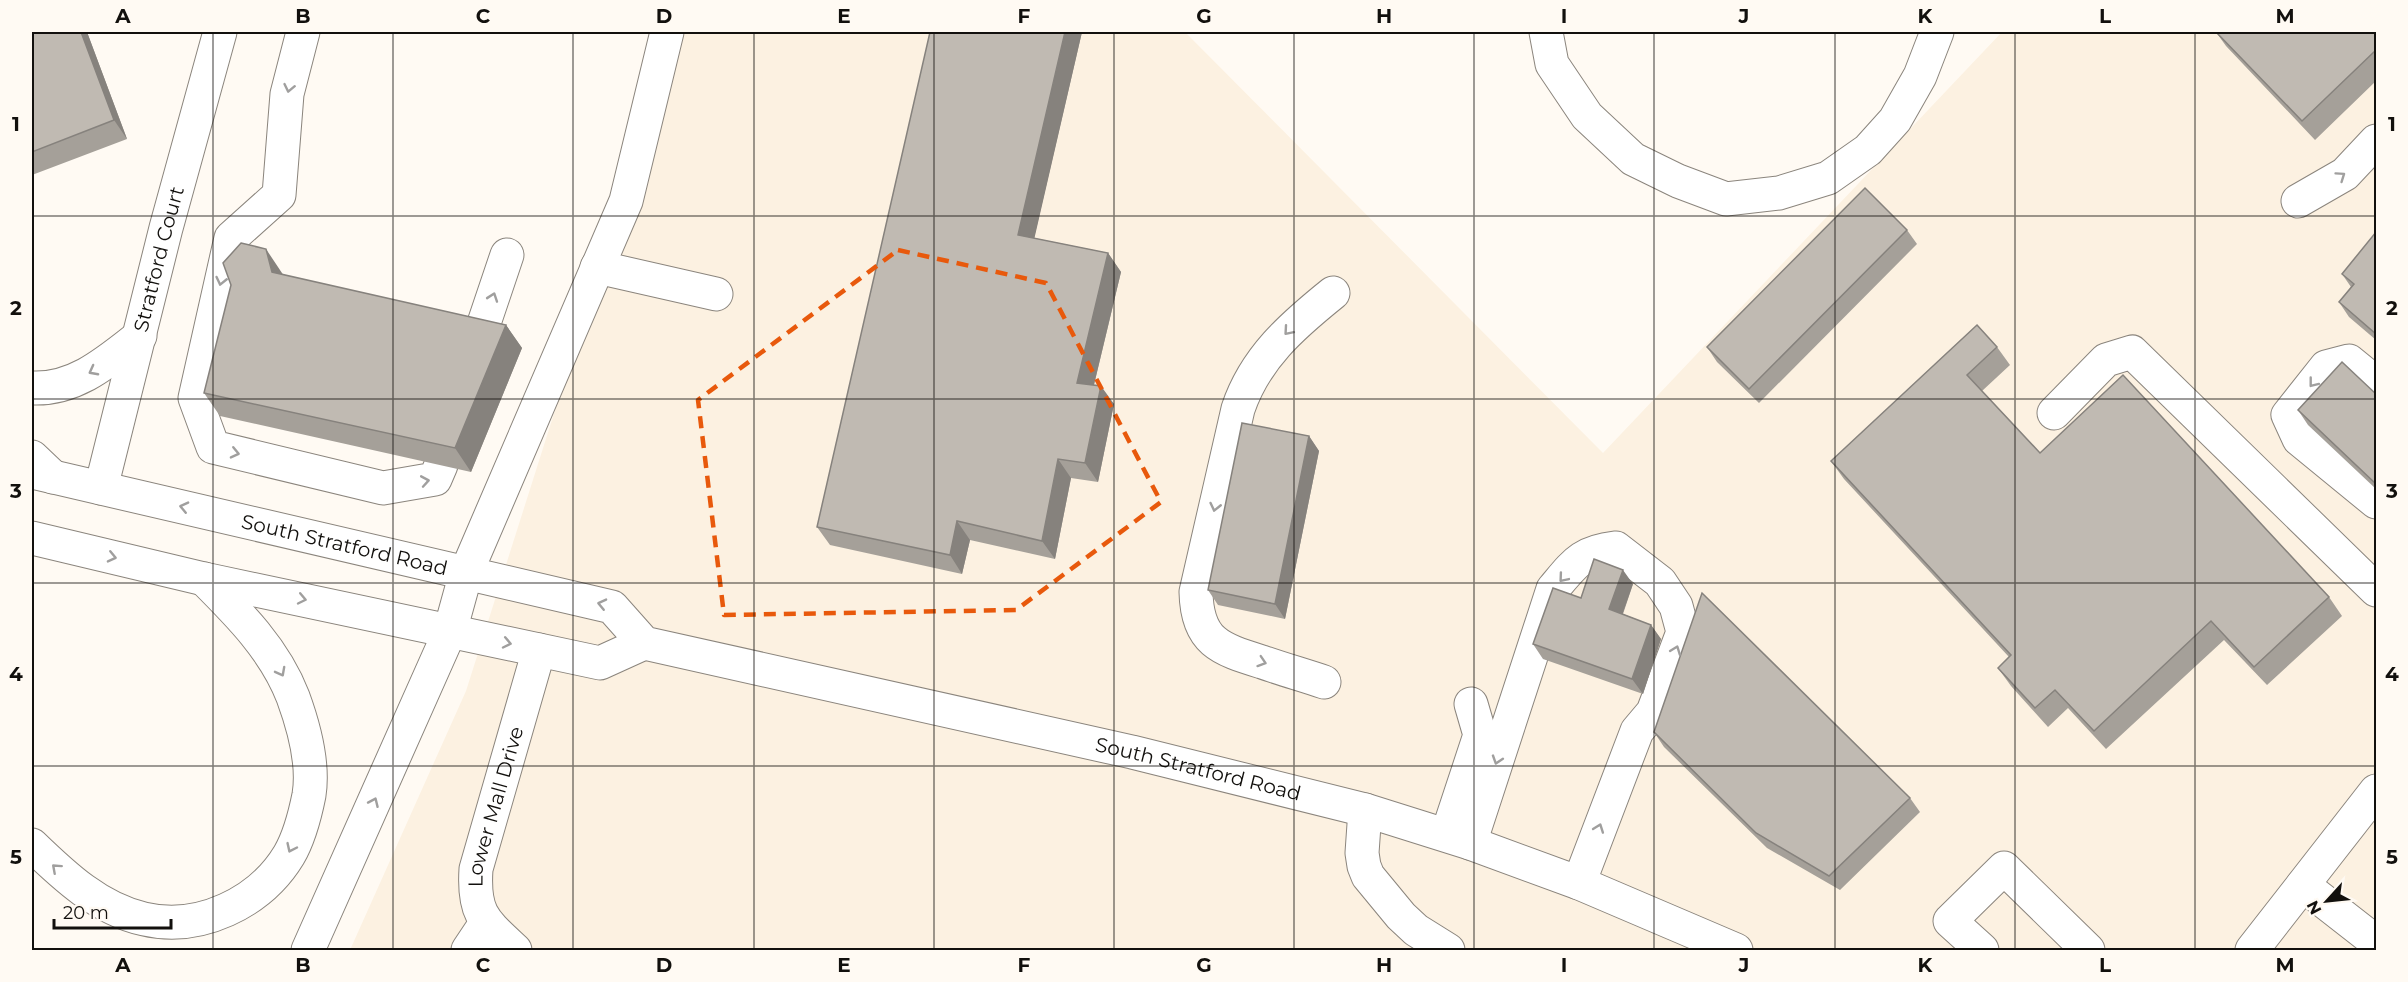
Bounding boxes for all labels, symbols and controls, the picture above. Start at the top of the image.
text: A [114,4,131,28]
text: B [295,4,311,28]
text: C [476,4,491,28]
text: D [656,4,672,28]
text: E [837,4,851,28]
text: F [1018,4,1031,28]
text: G [1196,4,1212,28]
text: H [1376,4,1392,28]
text: I [1561,4,1567,28]
text: J [1738,4,1749,28]
text: K [1918,4,1934,28]
text: L [2099,4,2111,28]
text: M [2275,4,2295,28]
one-way arrow [283,83,296,93]
text: 1 [12,112,20,136]
text: 1 [2388,112,2396,136]
one-way arrow [2334,172,2345,183]
street label: Stratford Court [128,184,189,334]
one-way arrow [216,276,229,286]
one-way arrow [486,292,498,303]
text: 2 [10,296,22,320]
text: 2 [2386,296,2398,320]
one-way arrow [1285,324,1296,335]
one-way arrow [89,364,99,375]
one-way arrow [2309,376,2320,387]
one-way arrow [230,445,240,458]
one-way arrow [420,475,430,488]
text: 3 [9,479,22,503]
text: 3 [2385,479,2398,503]
one-way arrow [179,502,189,515]
one-way arrow [1210,502,1223,512]
street label: South Stratford Road [239,509,450,580]
one-way arrow [107,550,117,563]
one-way arrow [1559,571,1570,582]
one-way arrow [297,592,307,605]
one-way arrow [597,599,607,612]
one-way arrow [502,636,512,649]
one-way arrow [1669,646,1681,657]
one-way arrow [1256,655,1267,668]
text: 4 [9,662,23,686]
text: 4 [2385,662,2399,686]
one-way arrow [274,666,285,676]
street label: Lower Mall Drive [463,724,528,887]
street label: South Stratford Road [1093,732,1303,806]
one-way arrow [1492,754,1504,765]
one-way arrow [367,798,379,809]
one-way arrow [1591,824,1604,834]
one-way arrow [287,842,299,853]
text: 5 [10,845,22,869]
text: 5 [2386,845,2398,869]
one-way arrow [52,864,63,875]
north arrow [2297,871,2357,931]
scale bar [54,892,171,930]
text: N [2303,898,2325,918]
text: 20 m [63,902,109,924]
text: A [114,953,131,977]
text: B [295,953,311,977]
text: C [476,953,491,977]
text: D [656,953,672,977]
text: E [837,953,851,977]
text: F [1018,953,1031,977]
text: G [1196,953,1212,977]
text: H [1376,953,1392,977]
text: I [1561,953,1567,977]
text: J [1738,953,1749,977]
text: K [1918,953,1934,977]
text: L [2099,953,2111,977]
text: M [2275,953,2295,977]

